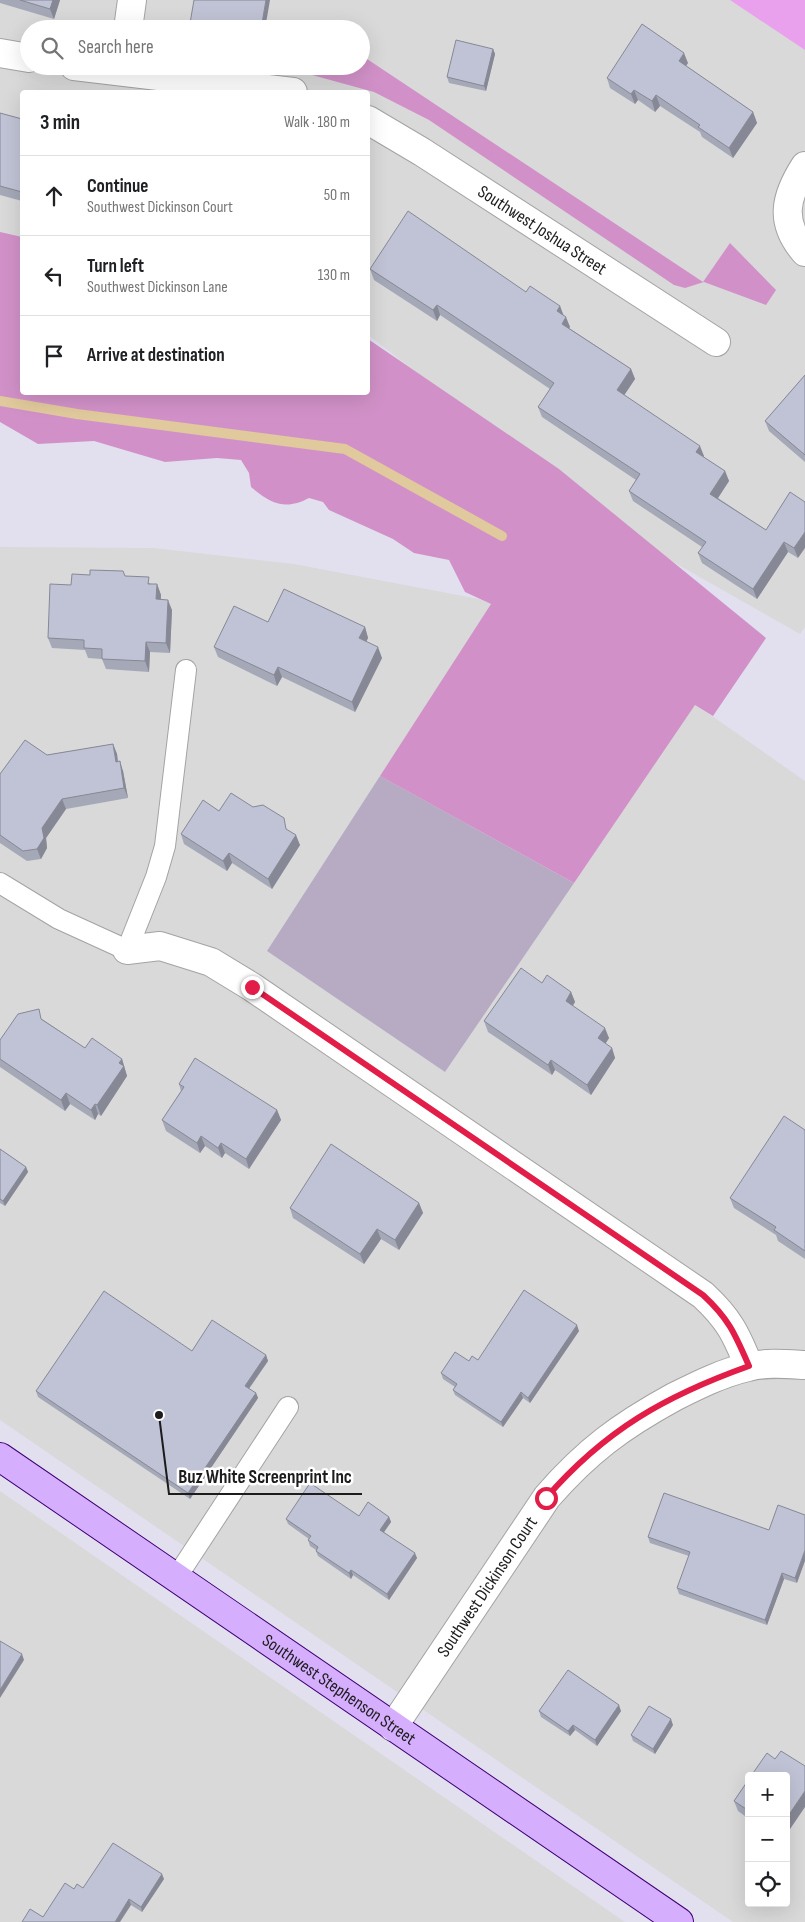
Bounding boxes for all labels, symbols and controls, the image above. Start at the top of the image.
search box [20,20,370,75]
icon: search [38,34,66,62]
text: Search here [78,36,154,59]
text: 3 min [40,110,80,135]
text: Walk · 180 m [284,113,350,132]
text: Continue [87,175,148,198]
street label: Southwest Joshua Street [474,181,611,279]
icon: ahead [40,182,68,210]
text: 50 m [324,186,350,205]
text: Southwest Dickinson Court [87,198,233,217]
text: Turn left [87,255,144,278]
icon: left [40,262,68,290]
text: 130 m [318,266,350,285]
text: Southwest Dickinson Lane [87,278,228,297]
icon: arrive [40,342,68,370]
text: Arrive at destination [87,344,225,367]
route end [241,976,264,999]
callout: Buz White Screenprint Inc [169,1460,362,1494]
text: Buz White Screenprint Inc [178,1466,352,1489]
route start [535,1487,558,1510]
street label: Southwest Dickinson Court [433,1512,542,1661]
street label: Southwest Stephenson Street [258,1629,420,1749]
map controls [745,1772,790,1907]
button: + [745,1772,790,1817]
button: − [745,1817,790,1862]
button: locate [745,1862,790,1907]

